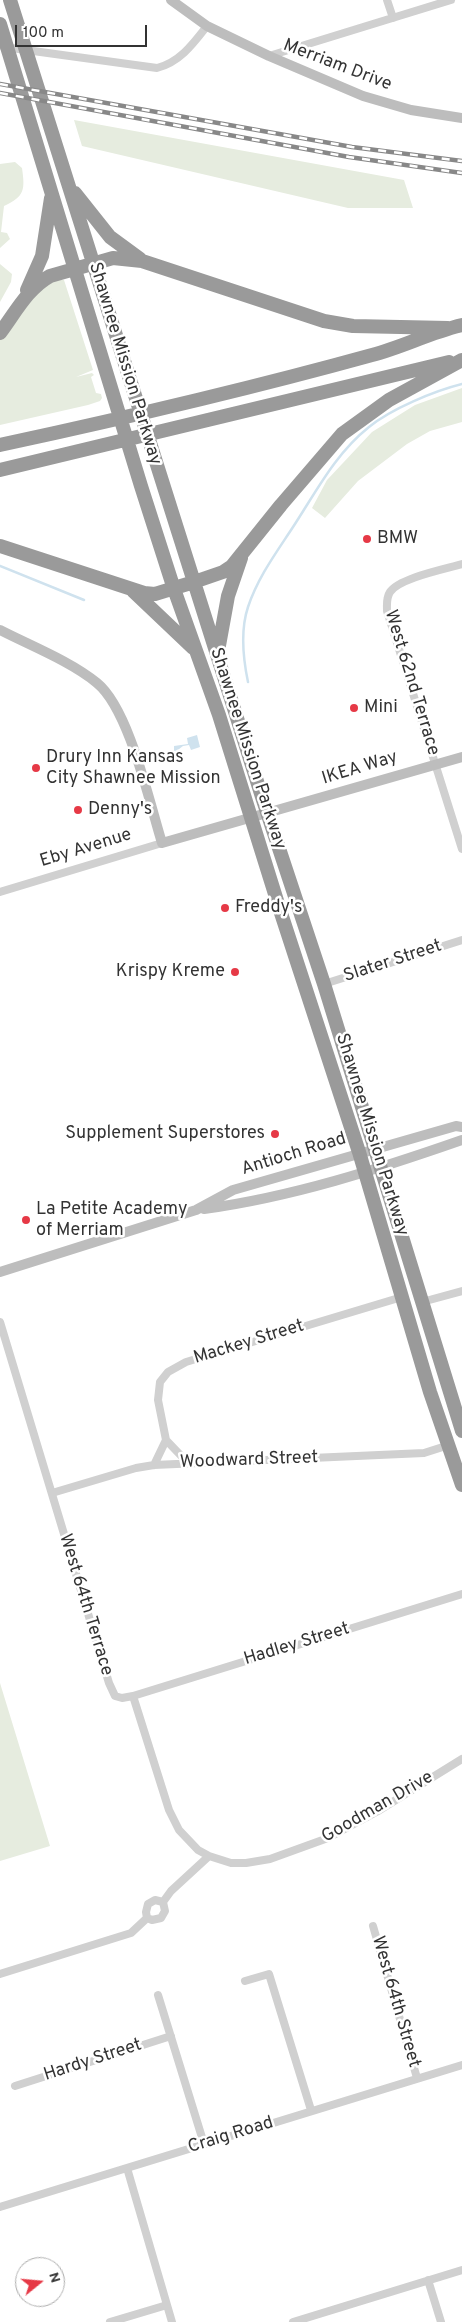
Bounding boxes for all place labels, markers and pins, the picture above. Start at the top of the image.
place label: BMW [377,528,418,550]
marker: BMW [361,533,373,545]
place label: Mini [364,697,398,719]
marker: Mini [348,702,360,714]
place label: Drury Inn Kansas City Shawnee Mission [46,747,221,790]
marker: Drury Inn Kansas City Shawnee Mission [30,762,42,774]
place label: Denny's [88,799,152,821]
marker: Denny's [72,804,84,816]
place label: Freddy's [235,897,302,919]
marker: Freddy's [219,902,231,914]
place label: Krispy Kreme [116,961,225,983]
marker: Krispy Kreme [229,966,241,978]
place label: Supplement Superstores [65,1123,265,1145]
marker: Supplement Superstores [269,1128,281,1140]
place label: La Petite Academy of Merriam [36,1199,188,1242]
marker: La Petite Academy of Merriam [20,1214,32,1226]

